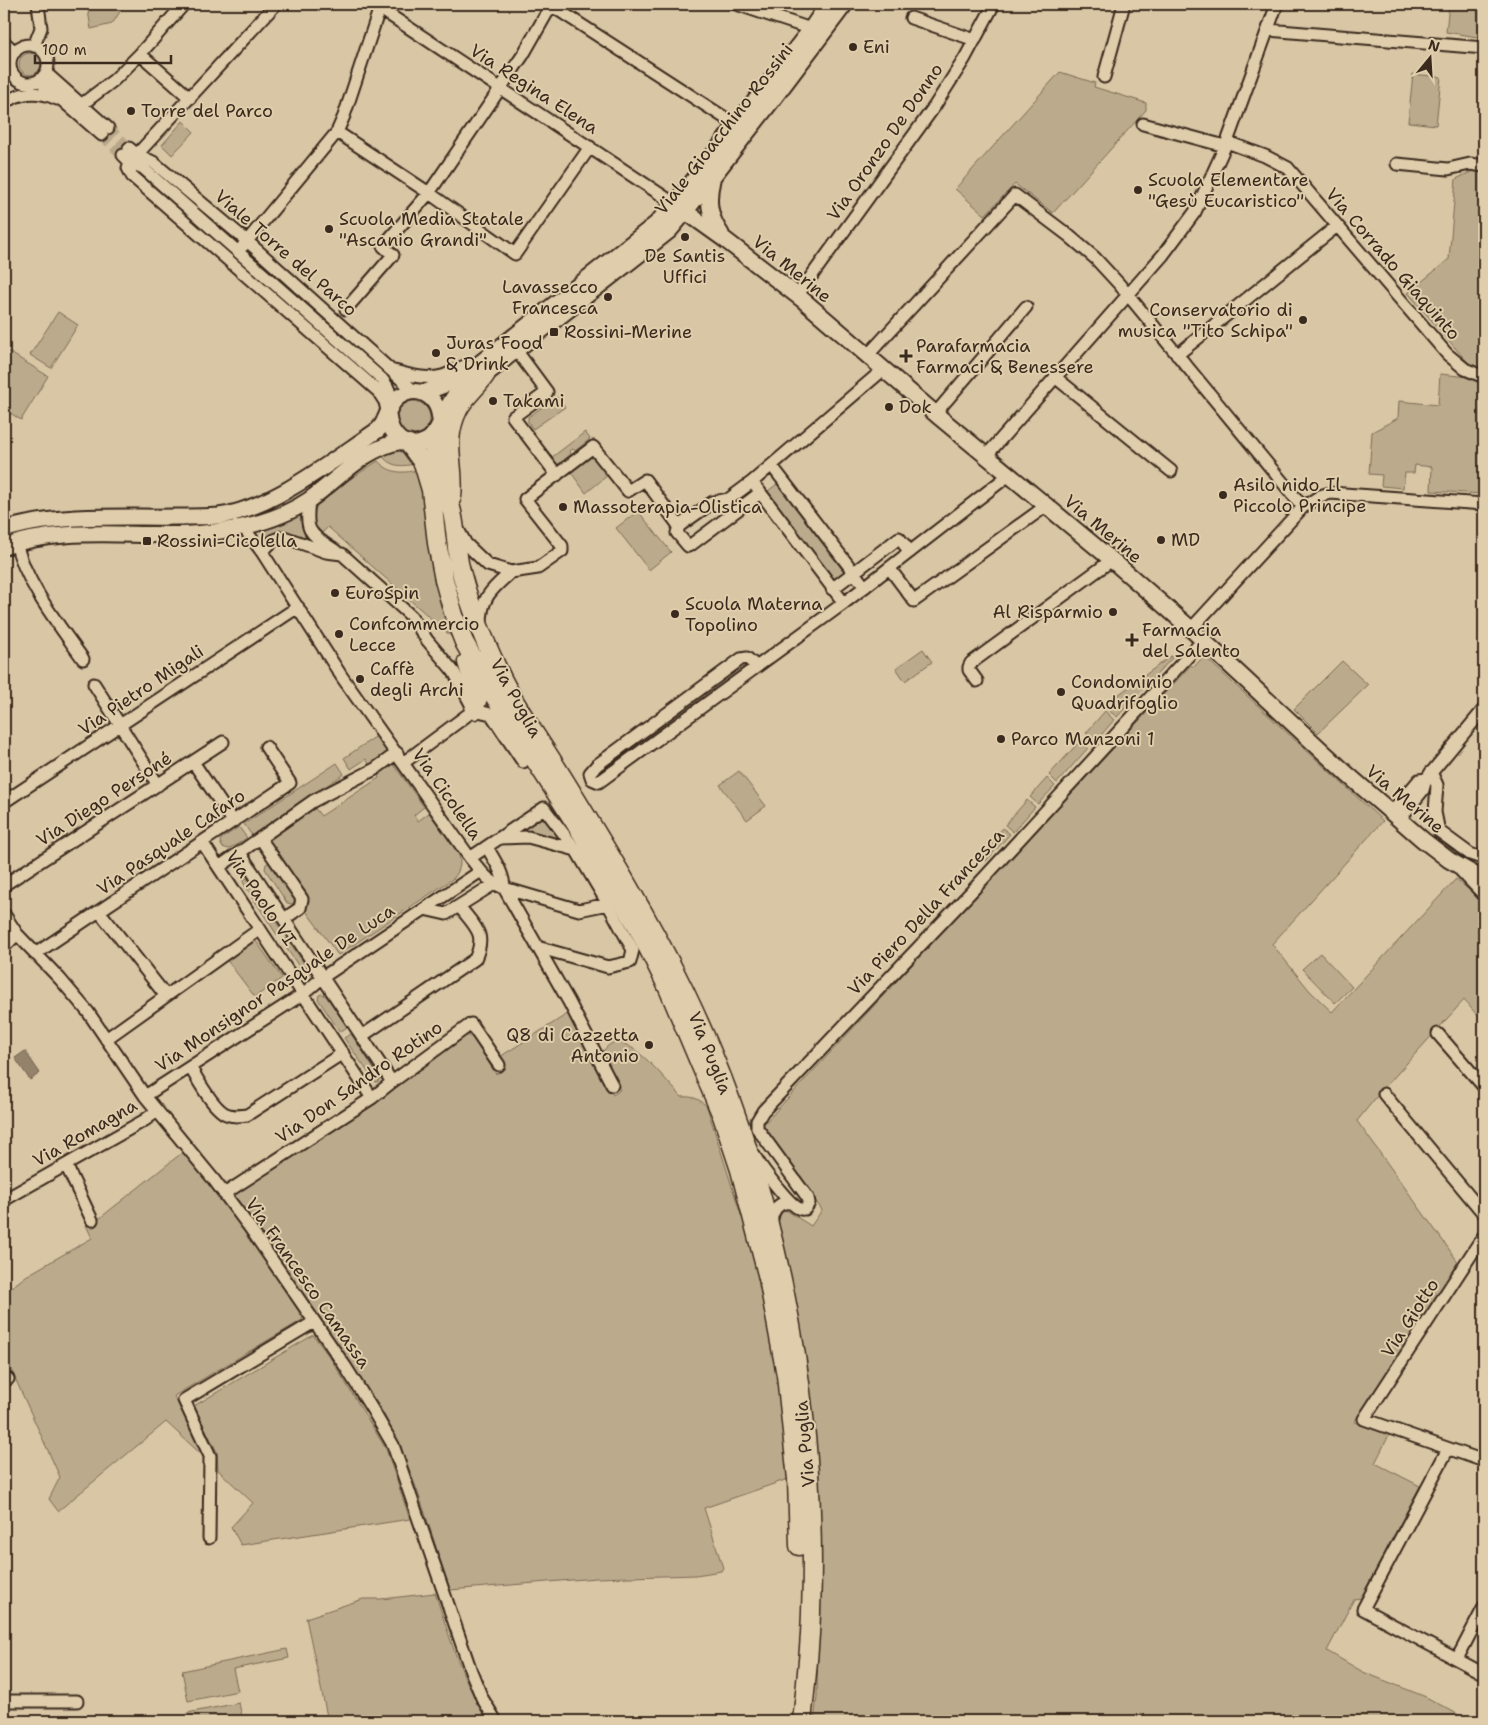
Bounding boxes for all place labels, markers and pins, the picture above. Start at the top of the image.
place label: Eni [863,35,890,59]
marker: Eni [847,41,859,53]
place label: Torre del Parco [141,99,273,123]
marker: Torre del Parco [125,105,137,117]
place label: Scuola Elementare "Gesù Eucaristico" [1148,168,1309,213]
marker: Scuola Elementare "Gesù Eucaristico" [1132,184,1144,196]
place label: Scuola Media Statale "Ascanio Grandi" [339,207,524,252]
marker: Scuola Media Statale "Ascanio Grandi" [323,223,335,235]
marker: De Santis Uffici [679,231,691,243]
place label: De Santis Uffici [645,244,725,289]
place label: Lavassecco Francesca [502,275,598,320]
marker: Lavassecco Francesca [602,291,614,303]
place label: Conservatorio di musica "Tito Schipa" [1118,298,1293,343]
marker: Conservatorio di musica "Tito Schipa" [1297,314,1309,326]
place label: Rossini-Merine [564,320,692,344]
marker: Rossini-Merine [548,326,560,338]
place label: Juras Food & Drink [446,331,543,376]
place label: Parafarmacia Farmaci & Benessere [916,334,1094,379]
marker: Juras Food & Drink [430,347,442,359]
marker: Parafarmacia Farmaci & Benessere [900,350,912,362]
place label: Takami [503,389,565,413]
marker: Takami [487,395,499,407]
place label: Dok [899,395,932,419]
marker: Dok [883,401,895,413]
place label: Asilo nido Il Piccolo Principe [1233,473,1366,518]
marker: Asilo nido Il Piccolo Principe [1217,489,1229,501]
place label: Massoterapia-Olistica [573,495,762,519]
marker: Massoterapia-Olistica [557,501,569,513]
place label: MD [1171,528,1200,552]
place label: Rossini-Cicolella [157,529,297,553]
marker: MD [1155,534,1167,546]
marker: Rossini-Cicolella [141,535,153,547]
place label: EuroSpin [345,581,419,605]
marker: EuroSpin [329,587,341,599]
place label: Scuola Materna Topolino [685,592,823,637]
place label: Al Risparmio [993,600,1103,624]
marker: Al Risparmio [1107,606,1119,618]
marker: Scuola Materna Topolino [669,608,681,620]
place label: Confcommercio Lecce [349,612,479,657]
place label: Farmacia del Salento [1142,618,1240,663]
marker: Confcommercio Lecce [333,628,345,640]
marker: Farmacia del Salento [1126,634,1138,646]
place label: Caffè degli Archi [370,657,464,702]
place label: Condominio Quadrifoglio [1071,670,1178,715]
marker: Caffè degli Archi [354,673,366,685]
marker: Condominio Quadrifoglio [1055,686,1067,698]
place label: Parco Manzoni 1 [1011,727,1155,751]
marker: Parco Manzoni 1 [995,733,1007,745]
place label: Q8 di Cazzetta Antonio [506,1023,639,1068]
marker: Q8 di Cazzetta Antonio [643,1039,655,1051]

